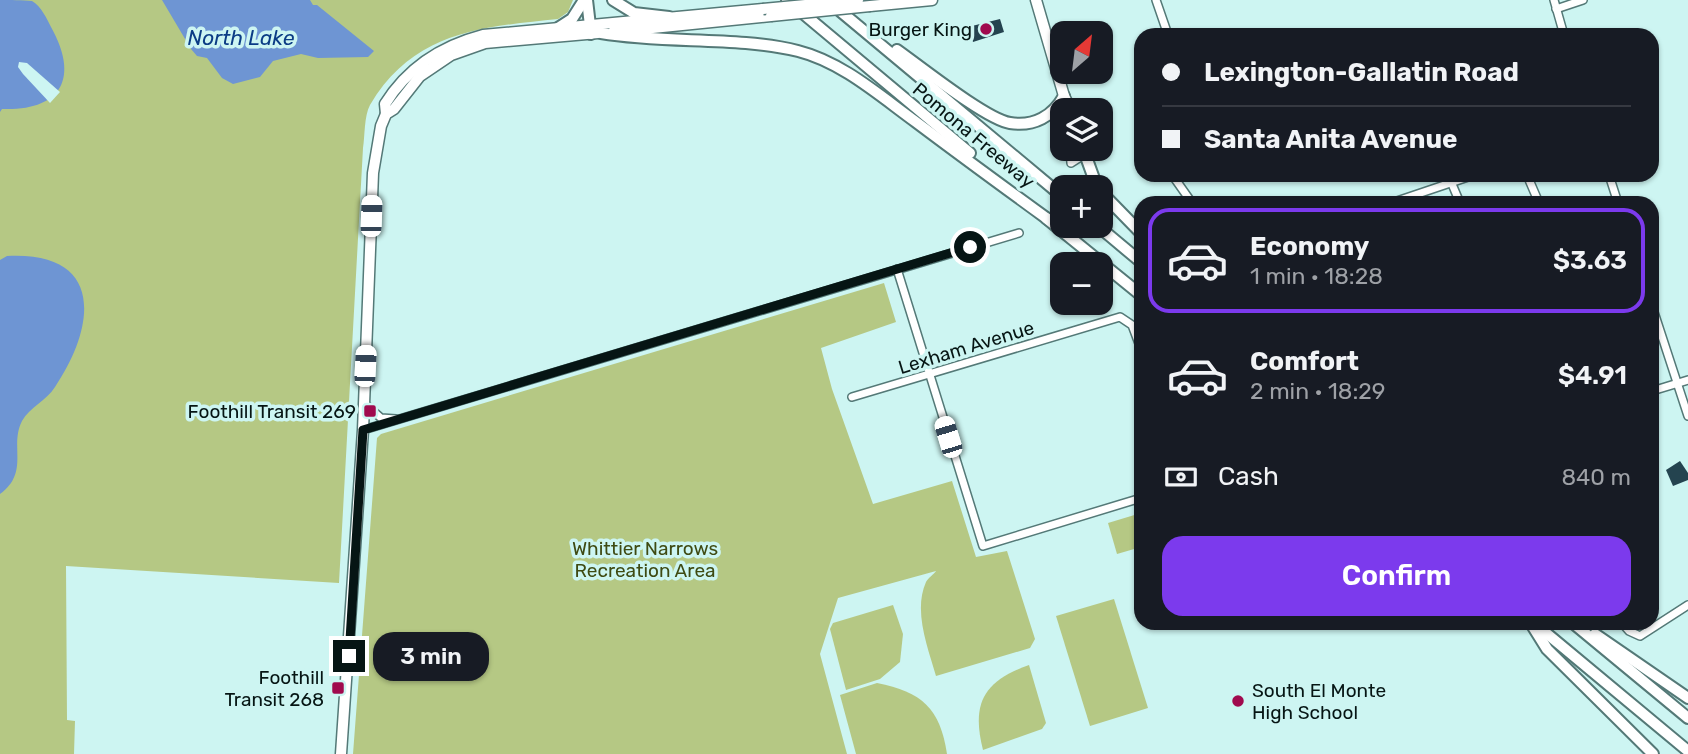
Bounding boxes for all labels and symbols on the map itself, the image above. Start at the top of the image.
place label: Burger King [869,18,972,41]
marker: Burger King [978,21,994,37]
north arrow [1050,21,1113,84]
water label: North Lake [188,25,295,50]
street label: Pomona Freeway [908,78,1039,193]
car [360,195,383,237]
route start [954,231,986,263]
street label: Lexham Avenue [895,316,1037,379]
car [354,344,377,388]
place label: Foothill Transit 269 [188,400,356,423]
marker: Foothill Transit 269 [362,403,378,419]
car [932,414,965,460]
park label: Whittier Narrows Recreation Area [572,537,718,582]
callout: 3 min [374,632,489,680]
route end [333,640,365,672]
place label: Foothill Transit 268 [224,666,324,711]
place label: South El Monte High School [1252,679,1386,724]
marker: Foothill Transit 268 [330,680,346,696]
marker: South El Monte High School [1230,693,1246,709]

